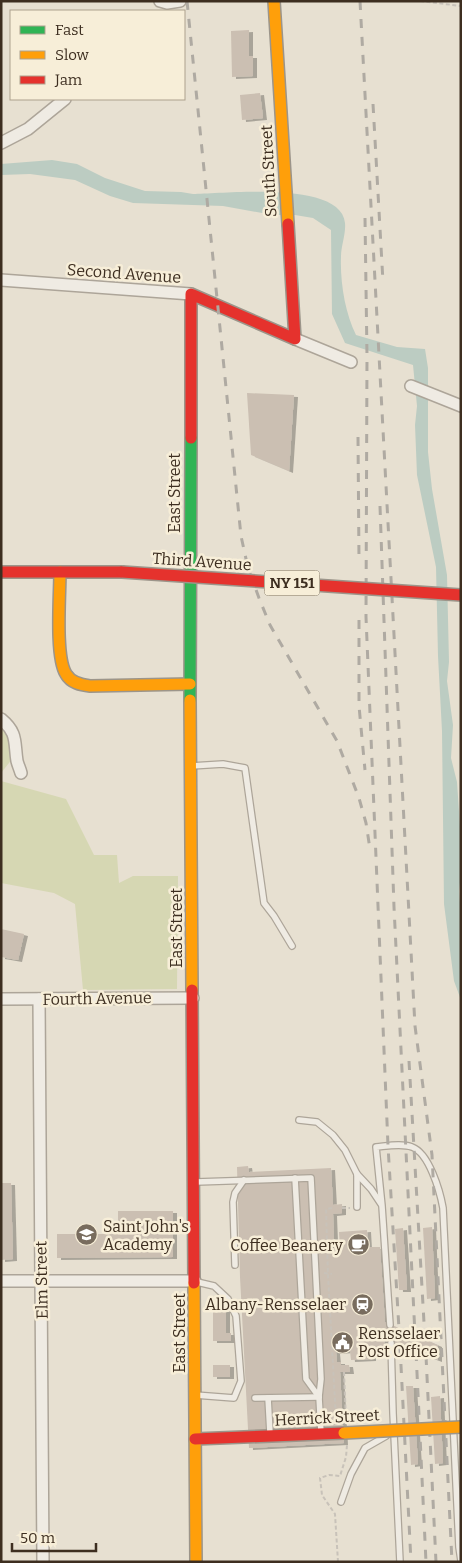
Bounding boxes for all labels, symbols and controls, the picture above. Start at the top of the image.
legend [10,10,185,100]
text: Fast [55,21,84,39]
text: Slow [55,46,90,64]
text: Jam [54,71,83,89]
street label: South Street [257,124,280,218]
street label: Second Avenue [66,260,182,287]
street label: East Street [165,453,184,533]
street label: Third Avenue [152,549,252,574]
road number: NY 151 [264,570,320,596]
street label: East Street [167,888,186,968]
street label: Fourth Avenue [42,988,152,1009]
place label: Saint John's Academy [103,1217,189,1254]
school or university icon: Saint John's Academy [75,1223,99,1247]
cafe icon: Coffee Beanery [347,1233,371,1257]
place label: Coffee Beanery [230,1236,344,1255]
street label: Elm Street [31,1241,52,1319]
station icon: Albany-Rensselaer [350,1292,374,1316]
street label: East Street [170,1293,189,1373]
place label: Albany-Rensselaer [205,1295,346,1314]
place label: Rensselaer Post Office [358,1324,440,1361]
public building icon: Rensselaer Post Office [330,1330,354,1354]
street label: Herrick Street [274,1405,380,1430]
scale bar [12,1520,96,1552]
text: 50 m [20,1529,56,1547]

